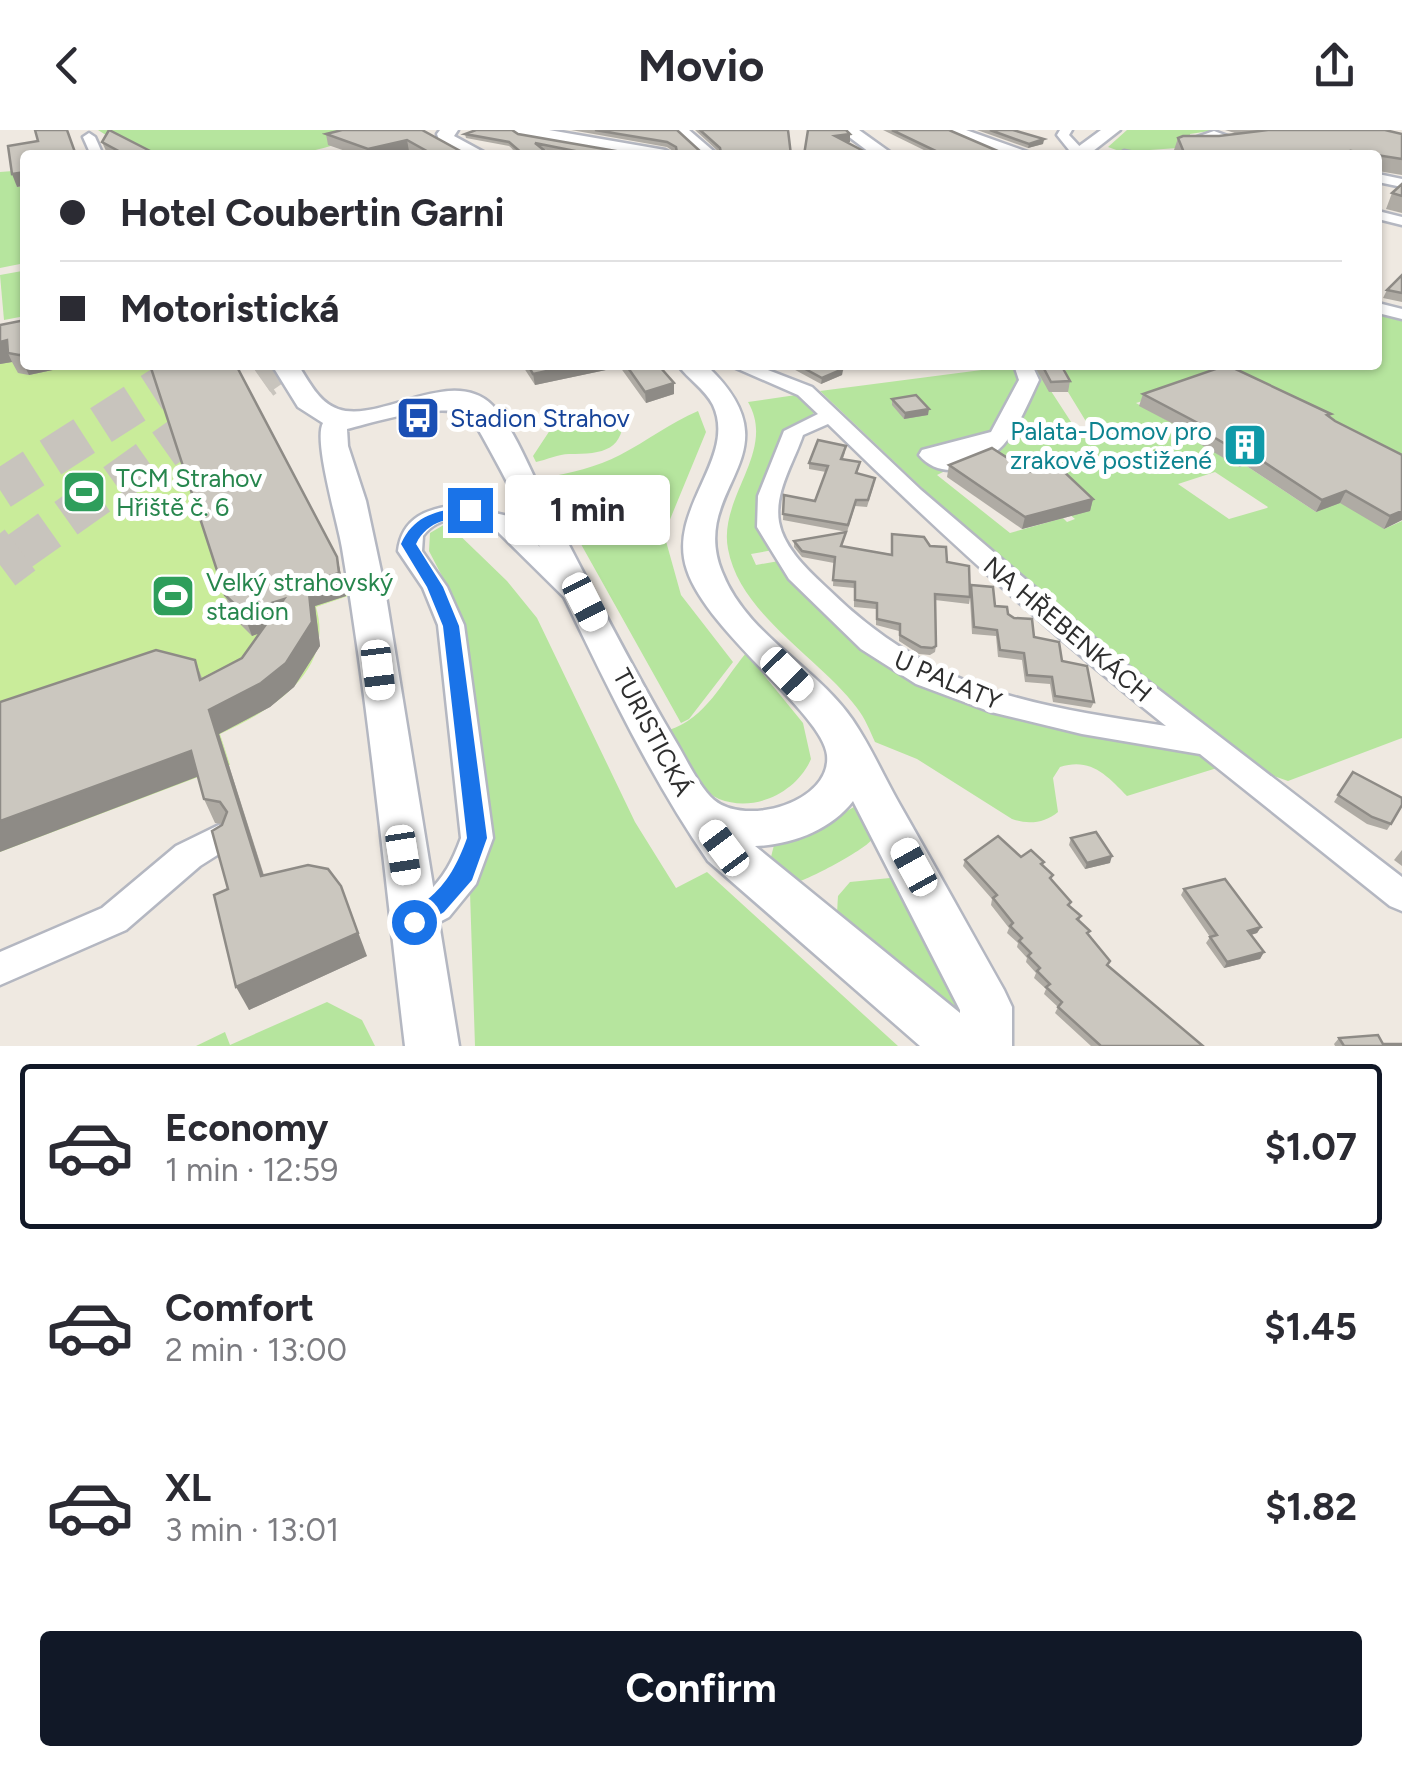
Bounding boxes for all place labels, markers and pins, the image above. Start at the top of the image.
bus stop icon: Stadion Strahov [395,395,441,441]
place label: Stadion Strahov [450,403,630,433]
place label: Palata-Domov pro zrakově postižené [1010,416,1212,475]
building icon: Palata-Domov pro zrakově postižené [1222,422,1268,468]
place label: TCM Strahov Hřiště č. 6 [116,463,262,522]
sports icon: TCM Strahov Hřiště č. 6 [61,469,107,515]
place label: Velký strahovský stadion [206,567,393,626]
sports icon: Velký strahovský stadion [150,573,196,619]

